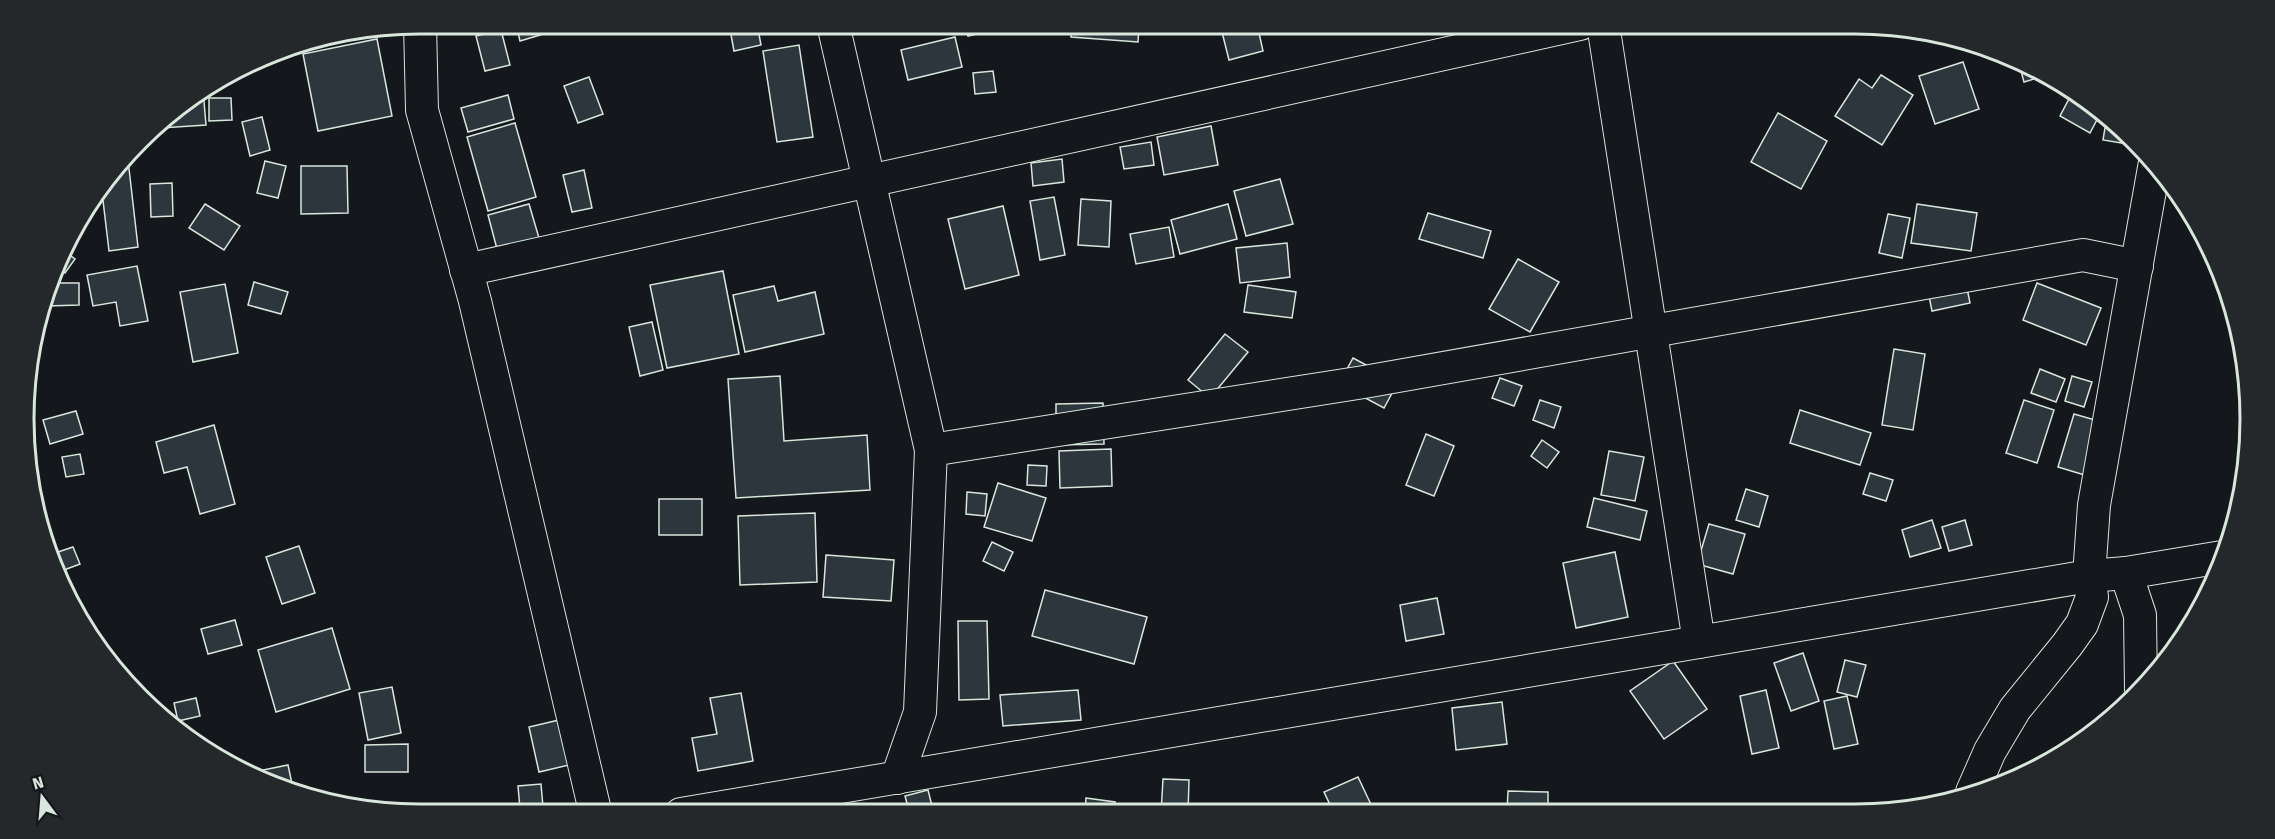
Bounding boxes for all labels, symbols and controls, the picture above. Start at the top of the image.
north arrow [12,767,72,827]
text: N [30,772,46,794]

